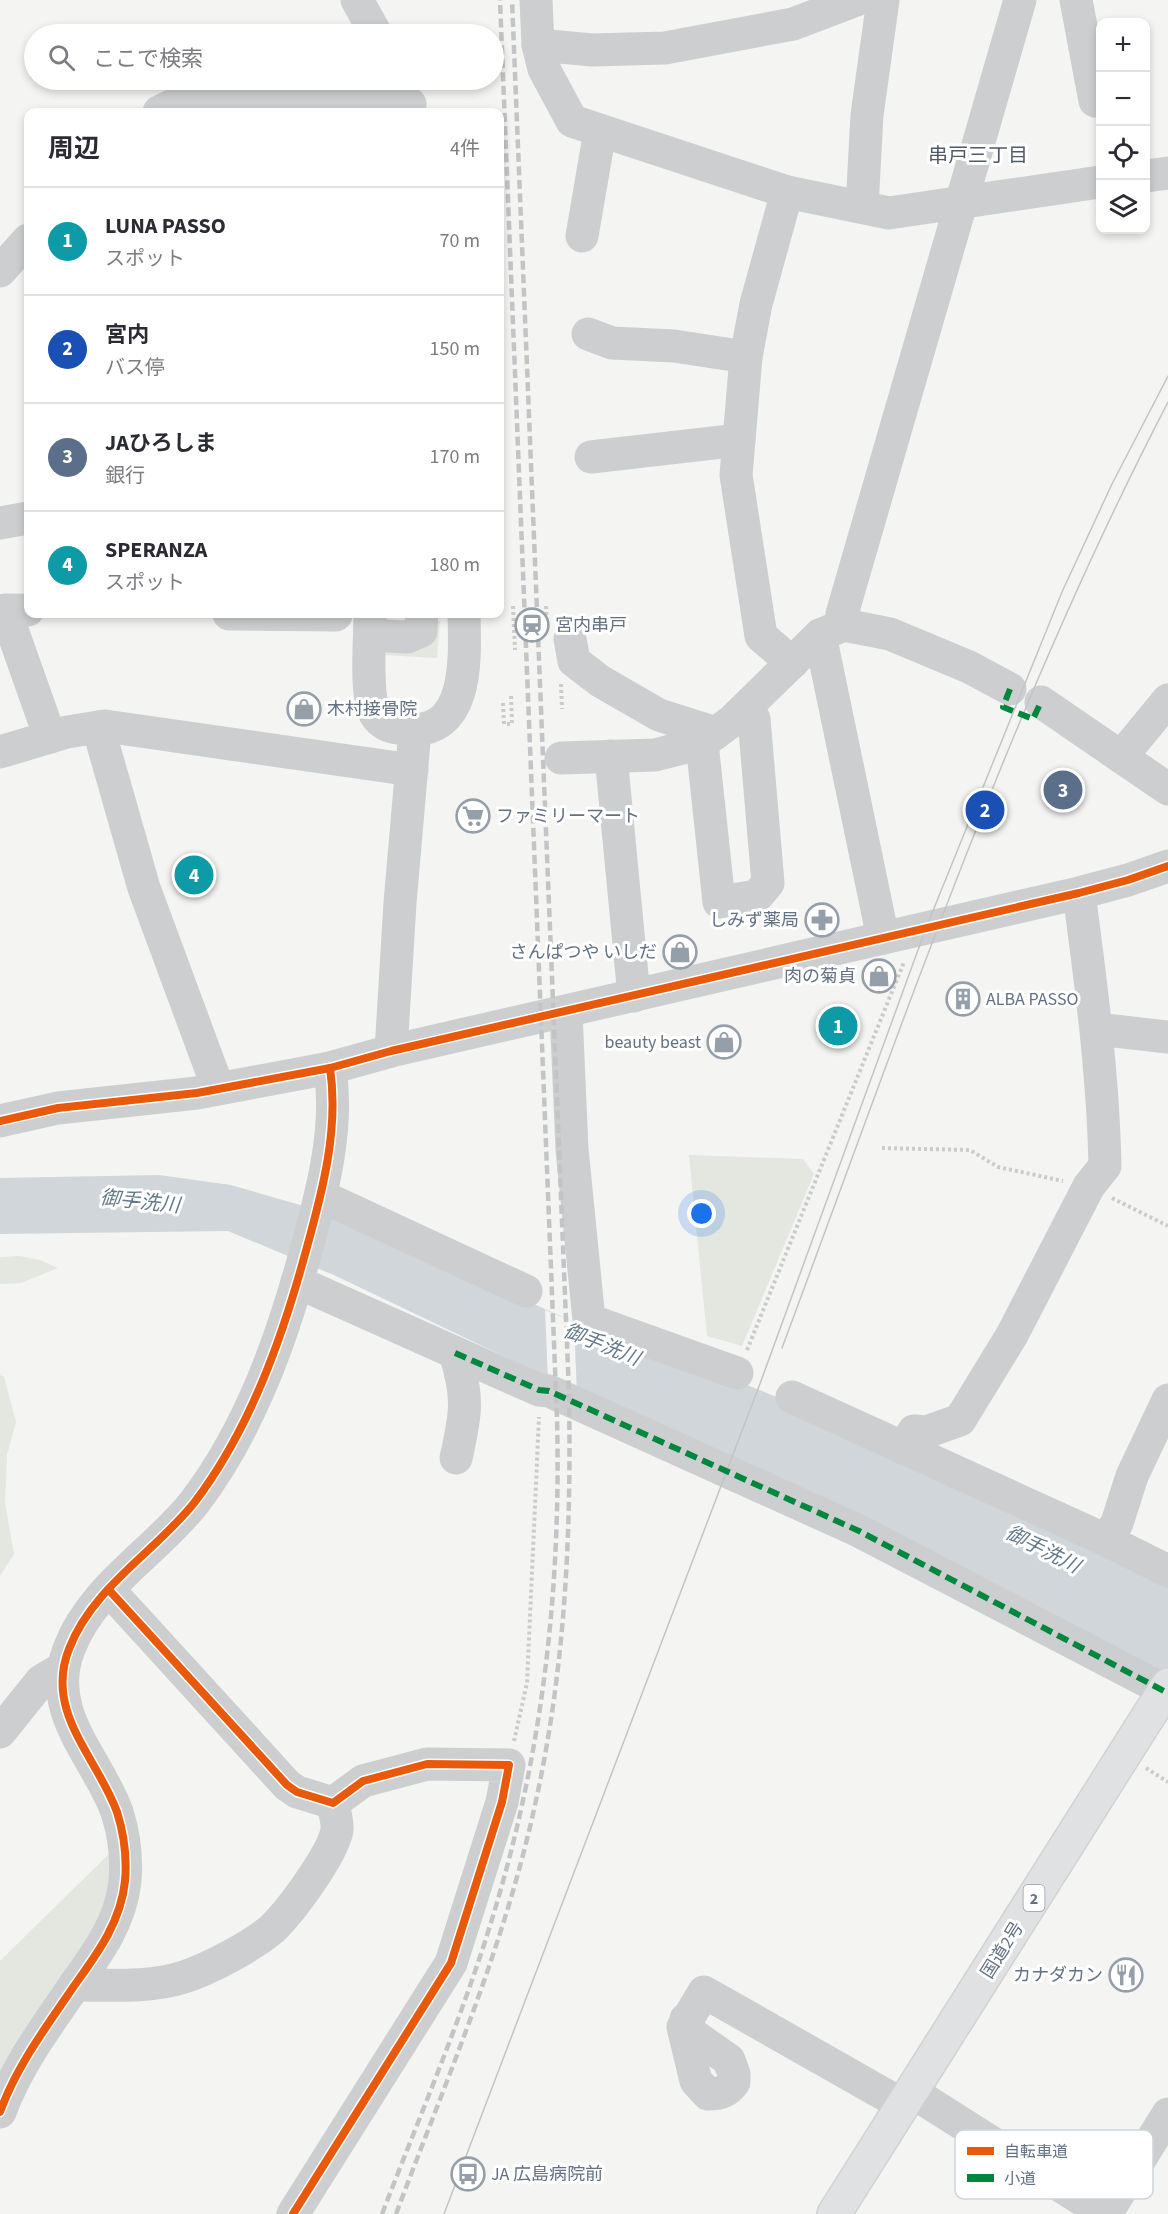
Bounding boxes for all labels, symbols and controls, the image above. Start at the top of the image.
map controls [1096,18,1150,234]
button: + [1096,18,1150,72]
search box [24,24,504,90]
icon: search [45,41,78,74]
text: ここで検索 [93,43,203,75]
button: − [1096,72,1150,126]
button: locate [1096,126,1150,180]
text: 周辺 [48,130,100,167]
text: 4件 [450,135,480,163]
district label: 串戸三丁目 [928,142,1028,170]
button: layers [1096,180,1150,234]
text: LUNA PASSO [105,210,226,242]
text: 1 [62,227,73,255]
text: 70 m [440,227,480,255]
text: スポット [105,245,185,273]
text: 宮内 [105,319,149,351]
text: 2 [62,335,73,363]
text: 150 m [430,335,480,363]
text: バス停 [105,354,165,382]
text: JAひろしま [105,427,217,459]
text: 3 [62,443,73,471]
text: 170 m [430,443,480,471]
text: 銀行 [105,462,145,490]
text: SPERANZA [105,534,207,566]
text: 4 [62,551,73,579]
text: 180 m [430,551,480,579]
text: スポット [105,569,185,597]
station icon: 宮内串戸 [514,607,550,643]
place label: 宮内串戸 [555,613,627,638]
shop icon: 木村接骨院 [286,691,322,727]
place label: 木村接骨院 [327,697,417,722]
pin: 3 [1044,768,1082,812]
pin: 2 [966,788,1004,832]
supermarket icon: ファミリーマート [455,798,491,834]
place label: ファミリーマート [496,804,640,829]
pin: 4 [174,852,214,898]
pharmacy icon: しみず薬局 [804,902,840,938]
place label: しみず薬局 [709,908,799,933]
shop icon: さんぱつや いしだ [662,934,698,970]
place label: さんぱつや いしだ [509,940,657,965]
shop icon: 肉の菊貞 [861,958,897,994]
place label: 肉の菊貞 [784,964,856,989]
building icon: ALBA PASSO [945,981,981,1017]
place label: ALBA PASSO [986,987,1079,1012]
pin: 1 [818,1004,858,1048]
shop icon: beauty beast [706,1024,742,1060]
place label: beauty beast [604,1030,701,1055]
water label: 御手洗川 [99,1184,183,1220]
your location [687,1199,716,1228]
water label: 御手洗川 [559,1317,646,1374]
water label: 御手洗川 [1001,1519,1086,1581]
road number: 2 [1024,1885,1044,1911]
street label: 国道2号 [975,1917,1030,1984]
restaurant icon: カナダカン [1108,1957,1144,1993]
place label: カナダカン [1013,1963,1103,1988]
legend [955,2130,1153,2199]
text: 自転車道 [1004,2141,1068,2163]
bus stop icon: JA 広島病院前 [450,2156,486,2192]
place label: JA 広島病院前 [491,2162,603,2187]
text: 小道 [1004,2168,1036,2190]

